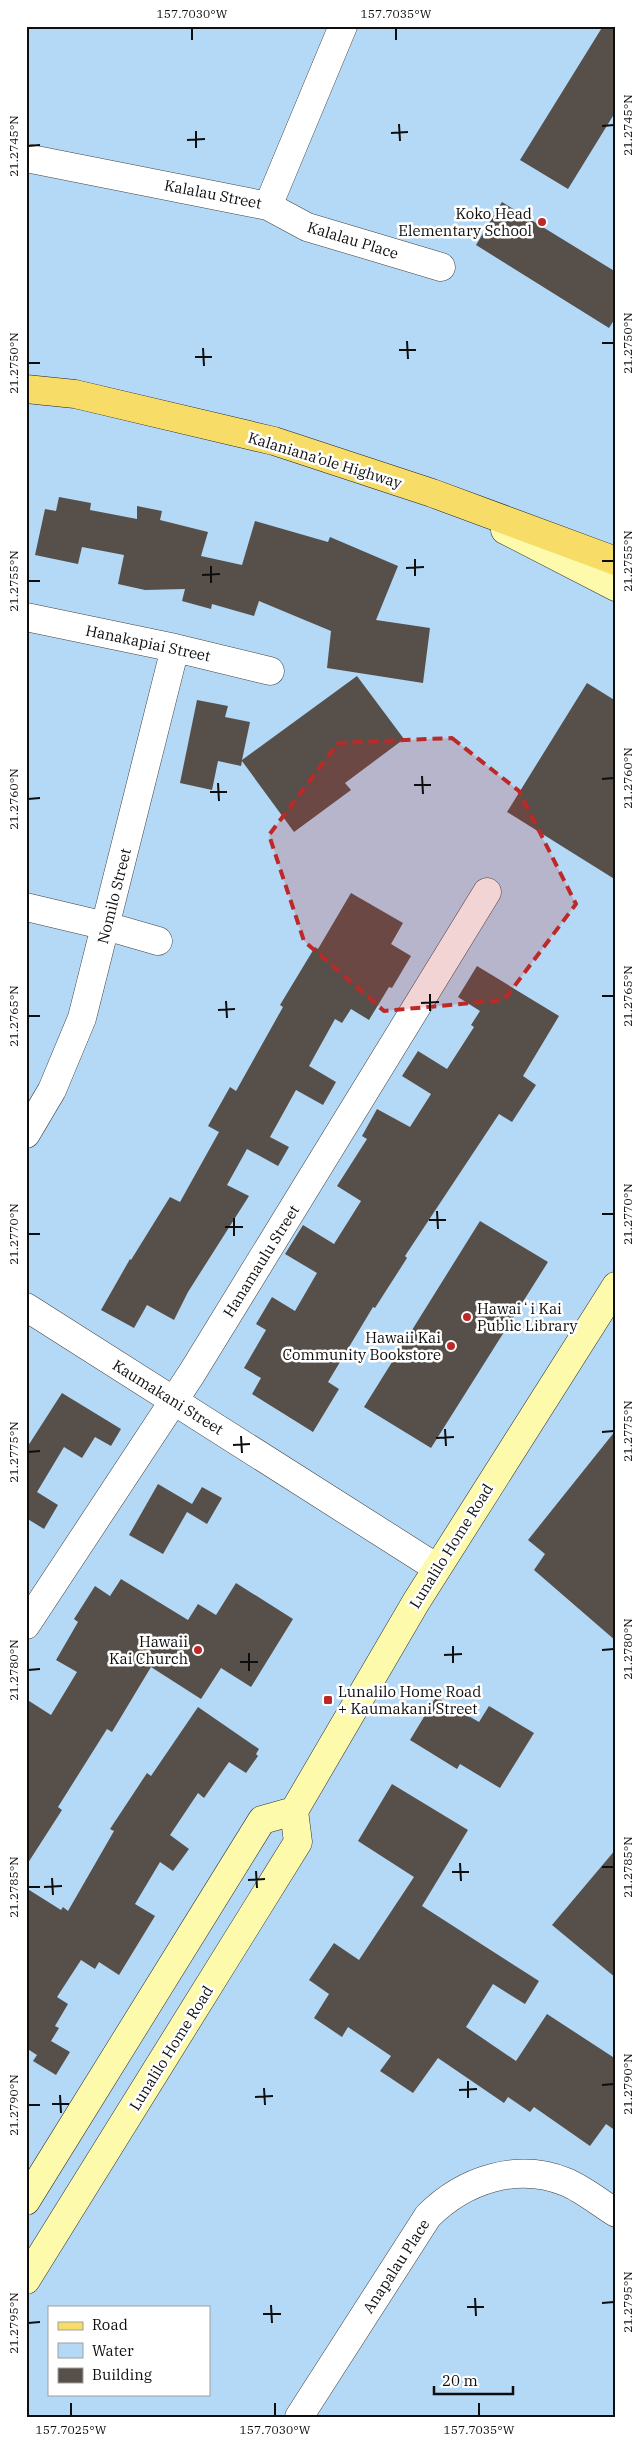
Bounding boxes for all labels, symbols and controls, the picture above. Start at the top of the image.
text: 157.7030°W [157,6,228,21]
text: 157.7035°W [361,6,432,21]
text: 21.2745°N [620,94,635,156]
text: 21.2745°N [6,115,21,177]
street label: Kalalau Street [163,175,263,213]
place label: Koko Head Elementary School [398,204,532,240]
marker: Koko Head Elementary School [536,216,548,228]
street label: Kalalau Place [305,217,401,263]
text: 21.2750°N [620,312,635,374]
text: 21.2750°N [6,332,21,394]
street label: Kalaniana’ole Highway [246,428,404,492]
text: 21.2755°N [620,530,635,592]
text: 21.2755°N [6,550,21,612]
street label: Hanakapiai Street [84,620,212,666]
text: 21.2760°N [620,747,635,809]
text: 21.2760°N [6,768,21,830]
street label: Nomilo Street [93,846,135,946]
text: 21.2765°N [620,965,635,1027]
text: 21.2765°N [6,985,21,1047]
text: 21.2770°N [620,1183,635,1245]
street label: Hanamaulu Street [219,1201,303,1321]
text: 21.2770°N [6,1203,21,1265]
place label: Hawaiʻi Kai Public Library [477,1299,578,1335]
marker: Hawaiʻi Kai Public Library [461,1311,473,1323]
place label: Hawaii Kai Community Bookstore [282,1328,441,1364]
marker: Hawaii Kai Community Bookstore [445,1340,457,1352]
street label: Kaumakani Street [109,1355,227,1439]
text: 21.2775°N [620,1400,635,1462]
text: 21.2775°N [6,1421,21,1483]
street label: Lunalilo Home Road [405,1480,497,1612]
text: 21.2780°N [620,1618,635,1680]
place label: Hawaii Kai Church [109,1632,188,1668]
text: 21.2780°N [6,1639,21,1701]
marker: Hawaii Kai Church [192,1644,204,1656]
place label: Lunalilo Home Road + Kaumakani Street [338,1682,481,1718]
marker: Lunalilo Home Road + Kaumakani Street [322,1694,334,1706]
text: 21.2785°N [620,1836,635,1898]
text: 21.2785°N [6,1856,21,1918]
street label: Lunalilo Home Road [125,1982,217,2114]
text: 21.2790°N [620,2053,635,2115]
text: 21.2790°N [6,2074,21,2136]
street label: Anapalau Place [358,2215,434,2317]
text: 21.2795°N [620,2271,635,2333]
text: 21.2795°N [6,2292,21,2354]
legend [48,2306,210,2396]
text: Road [92,2315,128,2334]
text: Water [92,2341,134,2360]
scale bar [434,2363,513,2395]
text: Building [92,2365,152,2384]
text: 20 m [442,2371,478,2390]
text: 157.7025°W [36,2422,107,2437]
text: 157.7030°W [240,2422,311,2437]
text: 157.7035°W [444,2422,515,2437]

